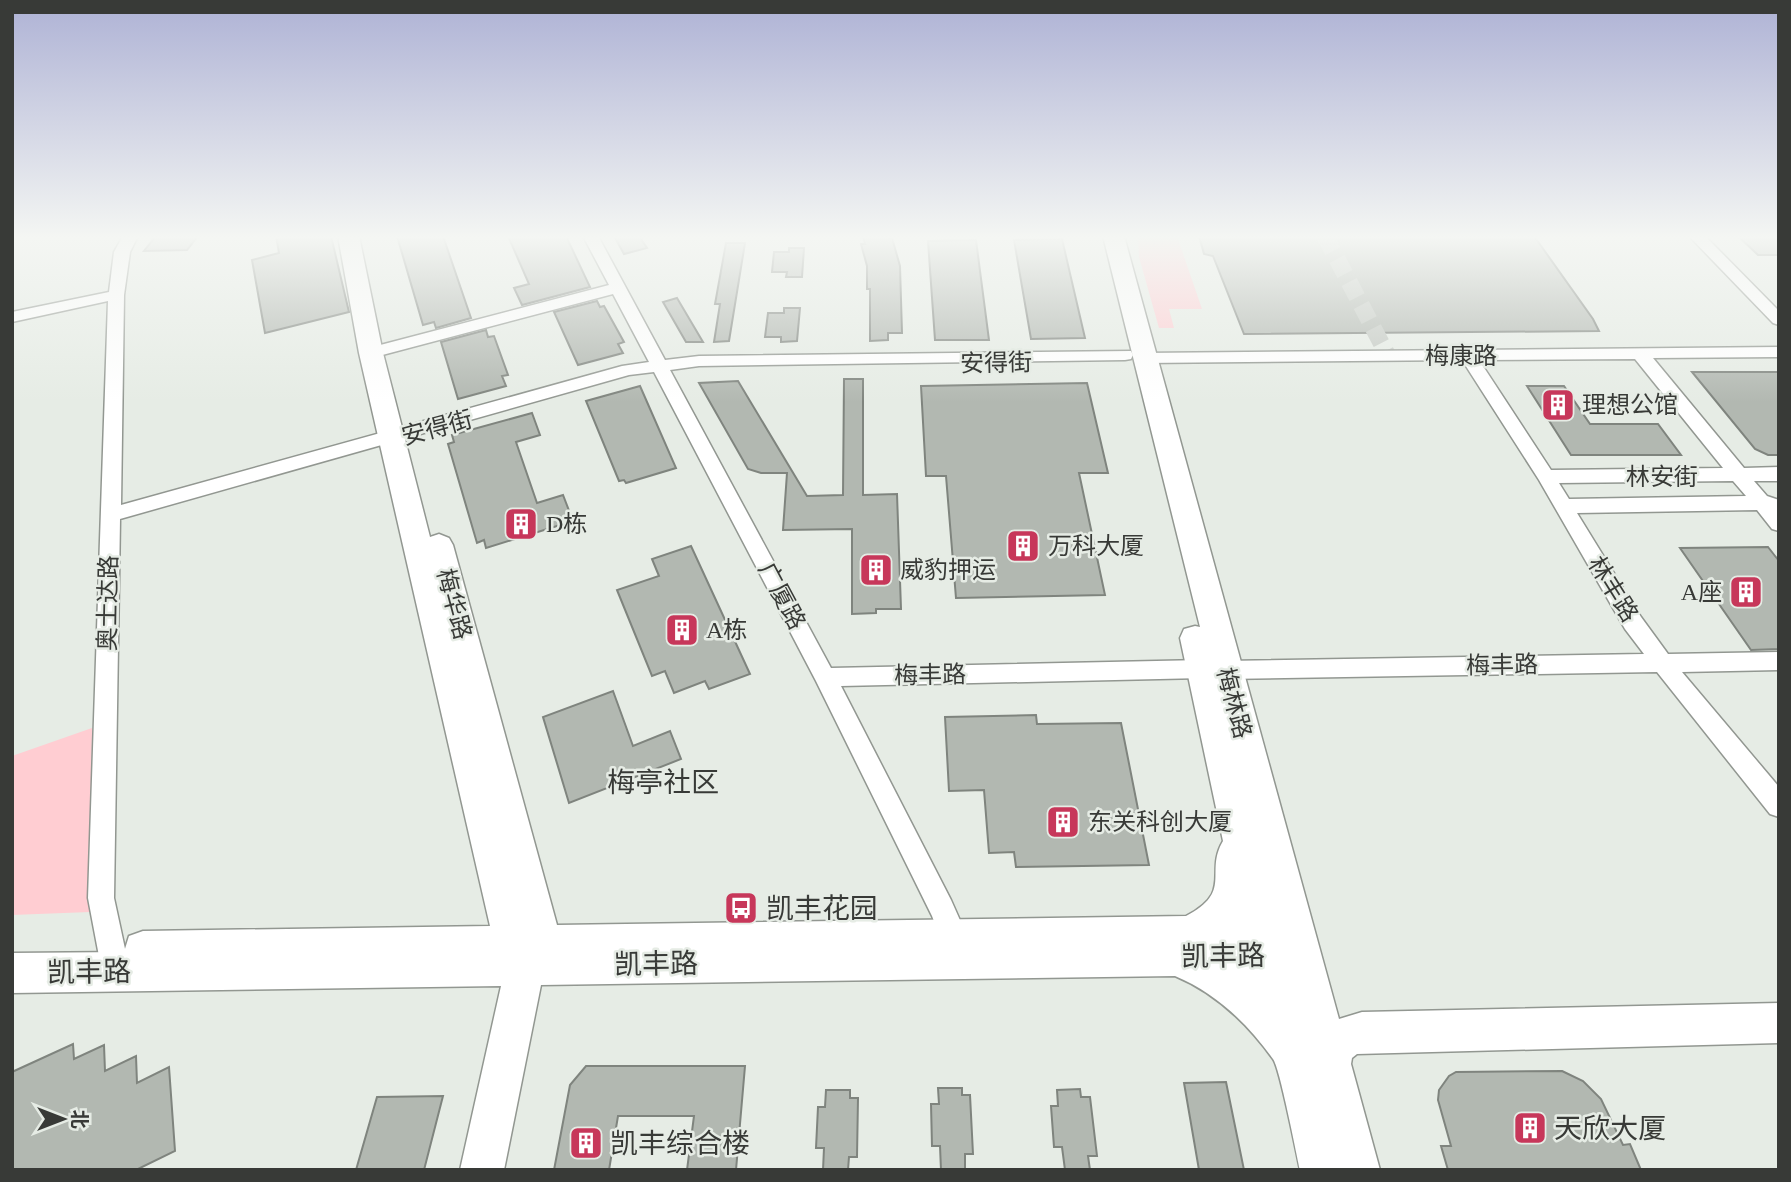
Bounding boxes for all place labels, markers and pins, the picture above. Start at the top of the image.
building icon: 理想公馆 [1539,386,1577,424]
place label: 理想公馆 [1582,392,1678,418]
building icon: D栋 [502,505,540,543]
place label: D栋 [546,511,587,537]
building icon: 万科大厦 [1004,527,1042,565]
place label: 万科大厦 [1048,533,1144,559]
building icon: 威豹押运 [857,551,895,589]
place label: 威豹押运 [900,557,996,583]
building icon: A座 [1727,573,1765,611]
place label: A座 [1681,579,1722,605]
building icon: A栋 [663,611,701,649]
place label: A栋 [706,617,747,643]
building icon: 东关科创大厦 [1044,803,1082,841]
place label: 东关科创大厦 [1088,809,1232,835]
bus stop icon: 凯丰花园 [722,889,760,927]
place label: 凯丰花园 [766,893,878,924]
building icon: 天欣大厦 [1511,1109,1549,1147]
place label: 天欣大厦 [1554,1113,1666,1144]
building icon: 凯丰综合楼 [567,1124,605,1162]
place label: 凯丰综合楼 [610,1128,750,1159]

